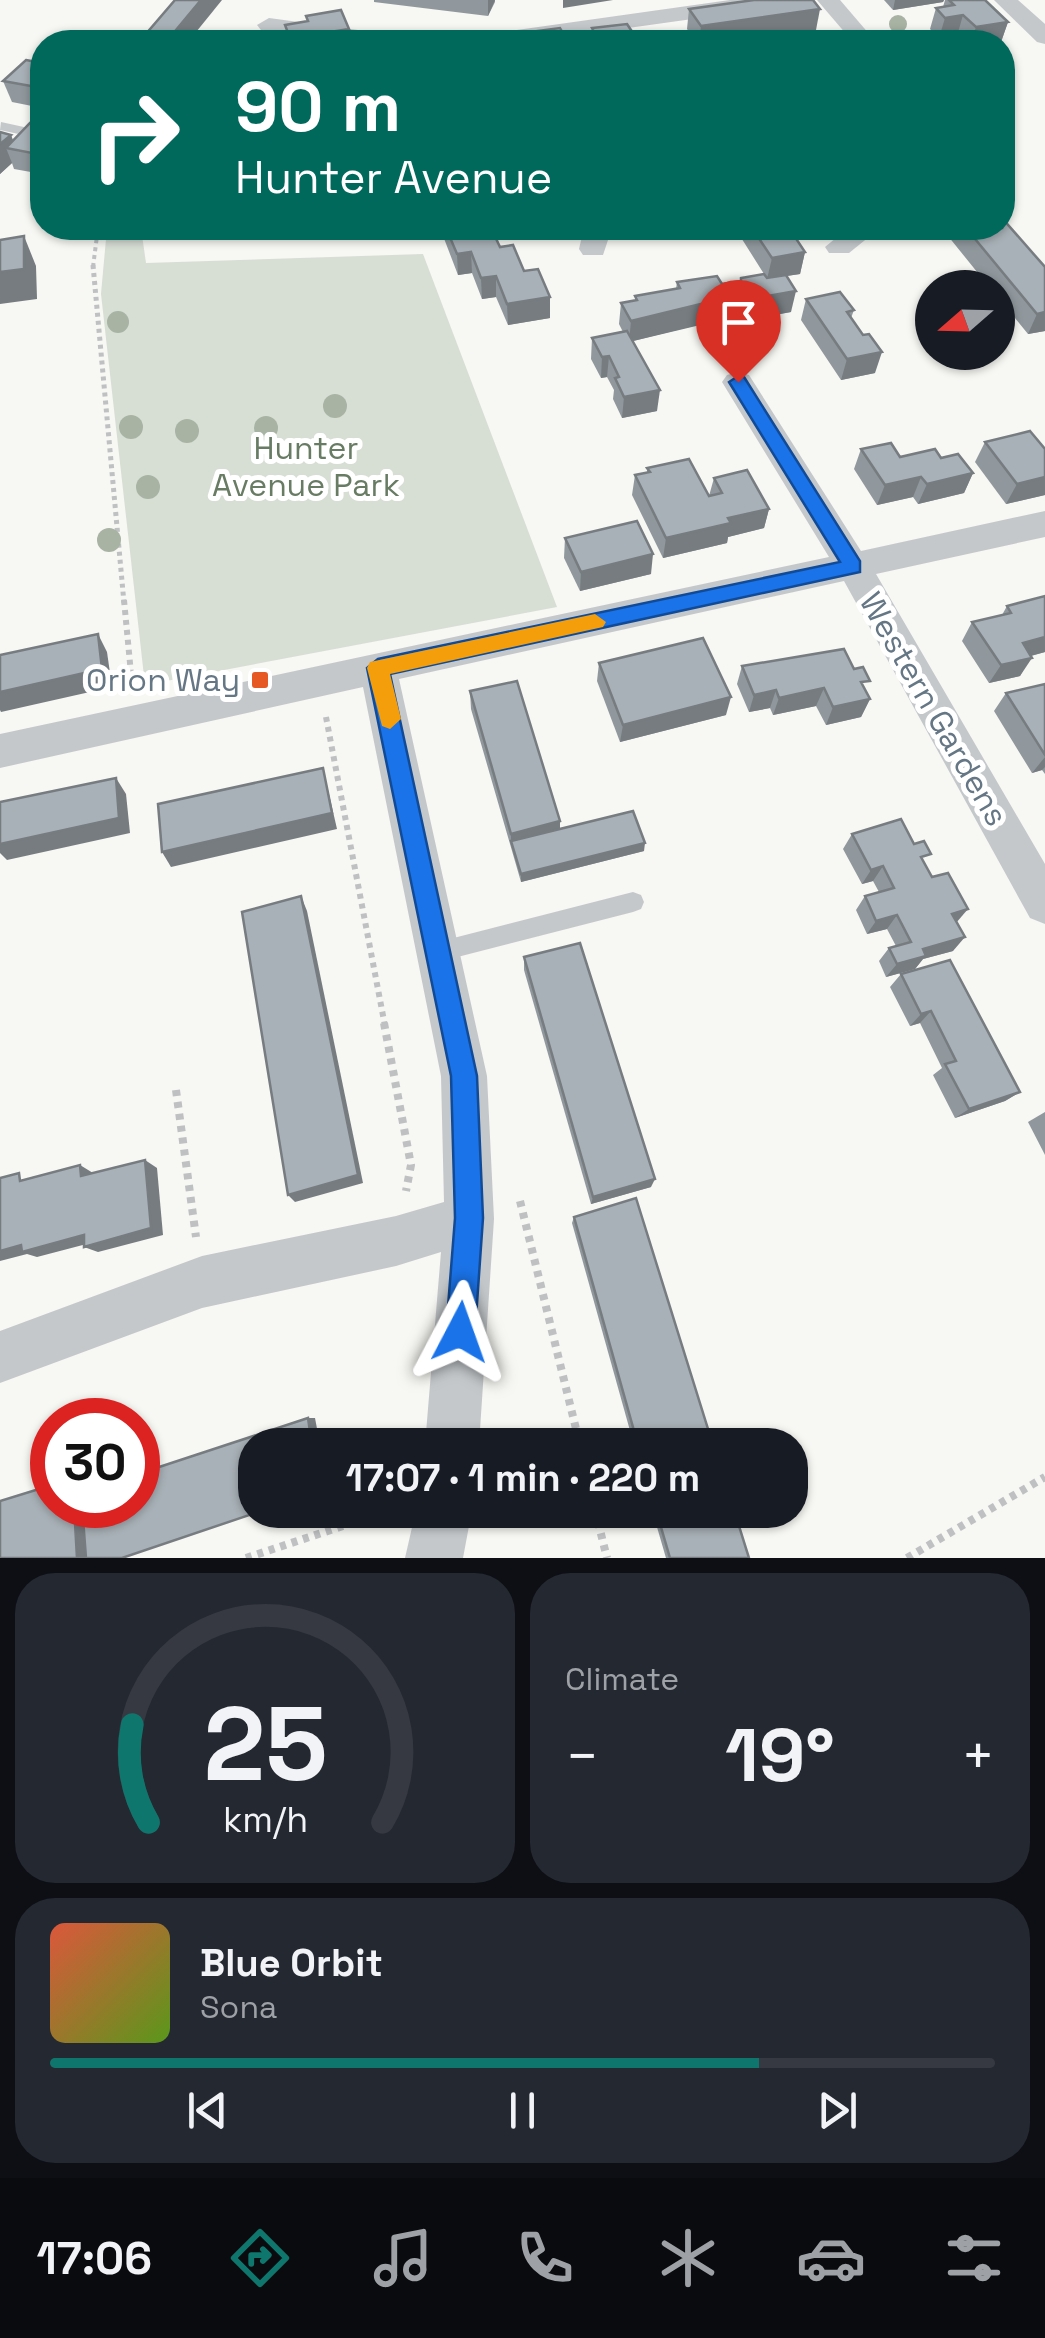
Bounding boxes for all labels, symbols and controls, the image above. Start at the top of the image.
text: 90 m [235,62,401,151]
icon: right [70,70,200,200]
text: Hunter Avenue [235,149,552,206]
north arrow [915,270,1015,370]
map controls [915,270,1015,370]
pin [696,280,781,383]
icon: arrive [711,295,766,350]
park label: Hunter Avenue Park [212,428,400,505]
street label: Western Gardens [851,585,1017,833]
place label: Orion Way [86,660,240,700]
marker: Orion Way [249,669,271,691]
position arrow [408,1280,512,1384]
speed limit sign: 30 [30,1398,160,1528]
text: 17:07 · 1 min · 220 m [346,1454,700,1502]
text: Climate [565,1659,679,1699]
text: 25 [203,1678,327,1810]
text: 19° [725,1707,835,1803]
text: − [565,1721,599,1791]
text: + [961,1721,995,1791]
text: km/h [222,1797,308,1842]
text: Blue Orbit [200,1939,383,1987]
text: Sona [200,1987,277,2027]
icon: previous [180,2083,235,2138]
icon: pause [495,2083,550,2138]
icon: next [810,2083,865,2138]
icon: directions [225,2223,295,2293]
icon: music [368,2223,438,2293]
icon: phone [510,2223,580,2293]
icon: climate [653,2223,723,2293]
icon: car [796,2223,866,2293]
icon: filters [939,2223,1009,2293]
text: 17:06 [36,2230,152,2287]

